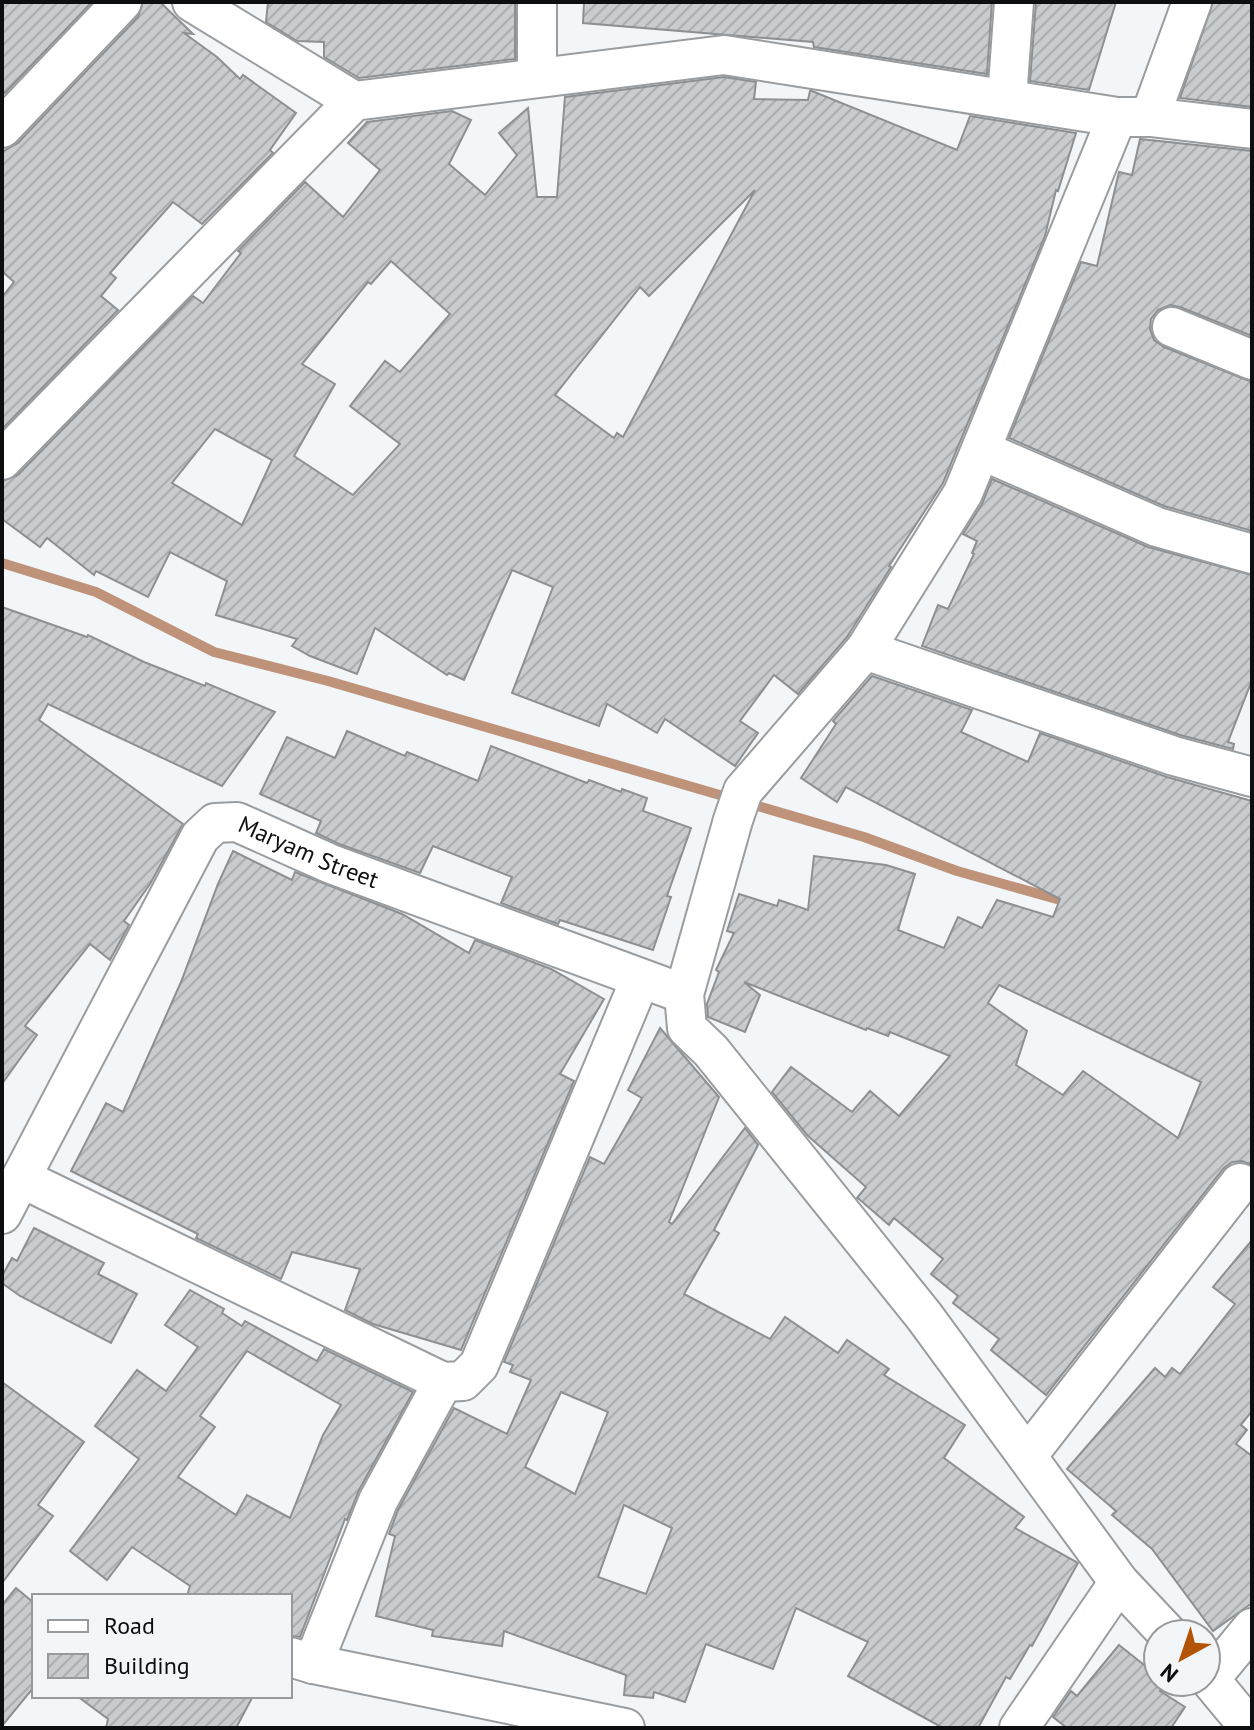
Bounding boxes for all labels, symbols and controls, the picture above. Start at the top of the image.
street label: Maryam Street [234,809,383,895]
legend [32,1594,292,1698]
text: Road [104,1610,155,1641]
north arrow [1142,1618,1222,1698]
text: Building [104,1650,190,1681]
text: N [1155,1658,1184,1689]

